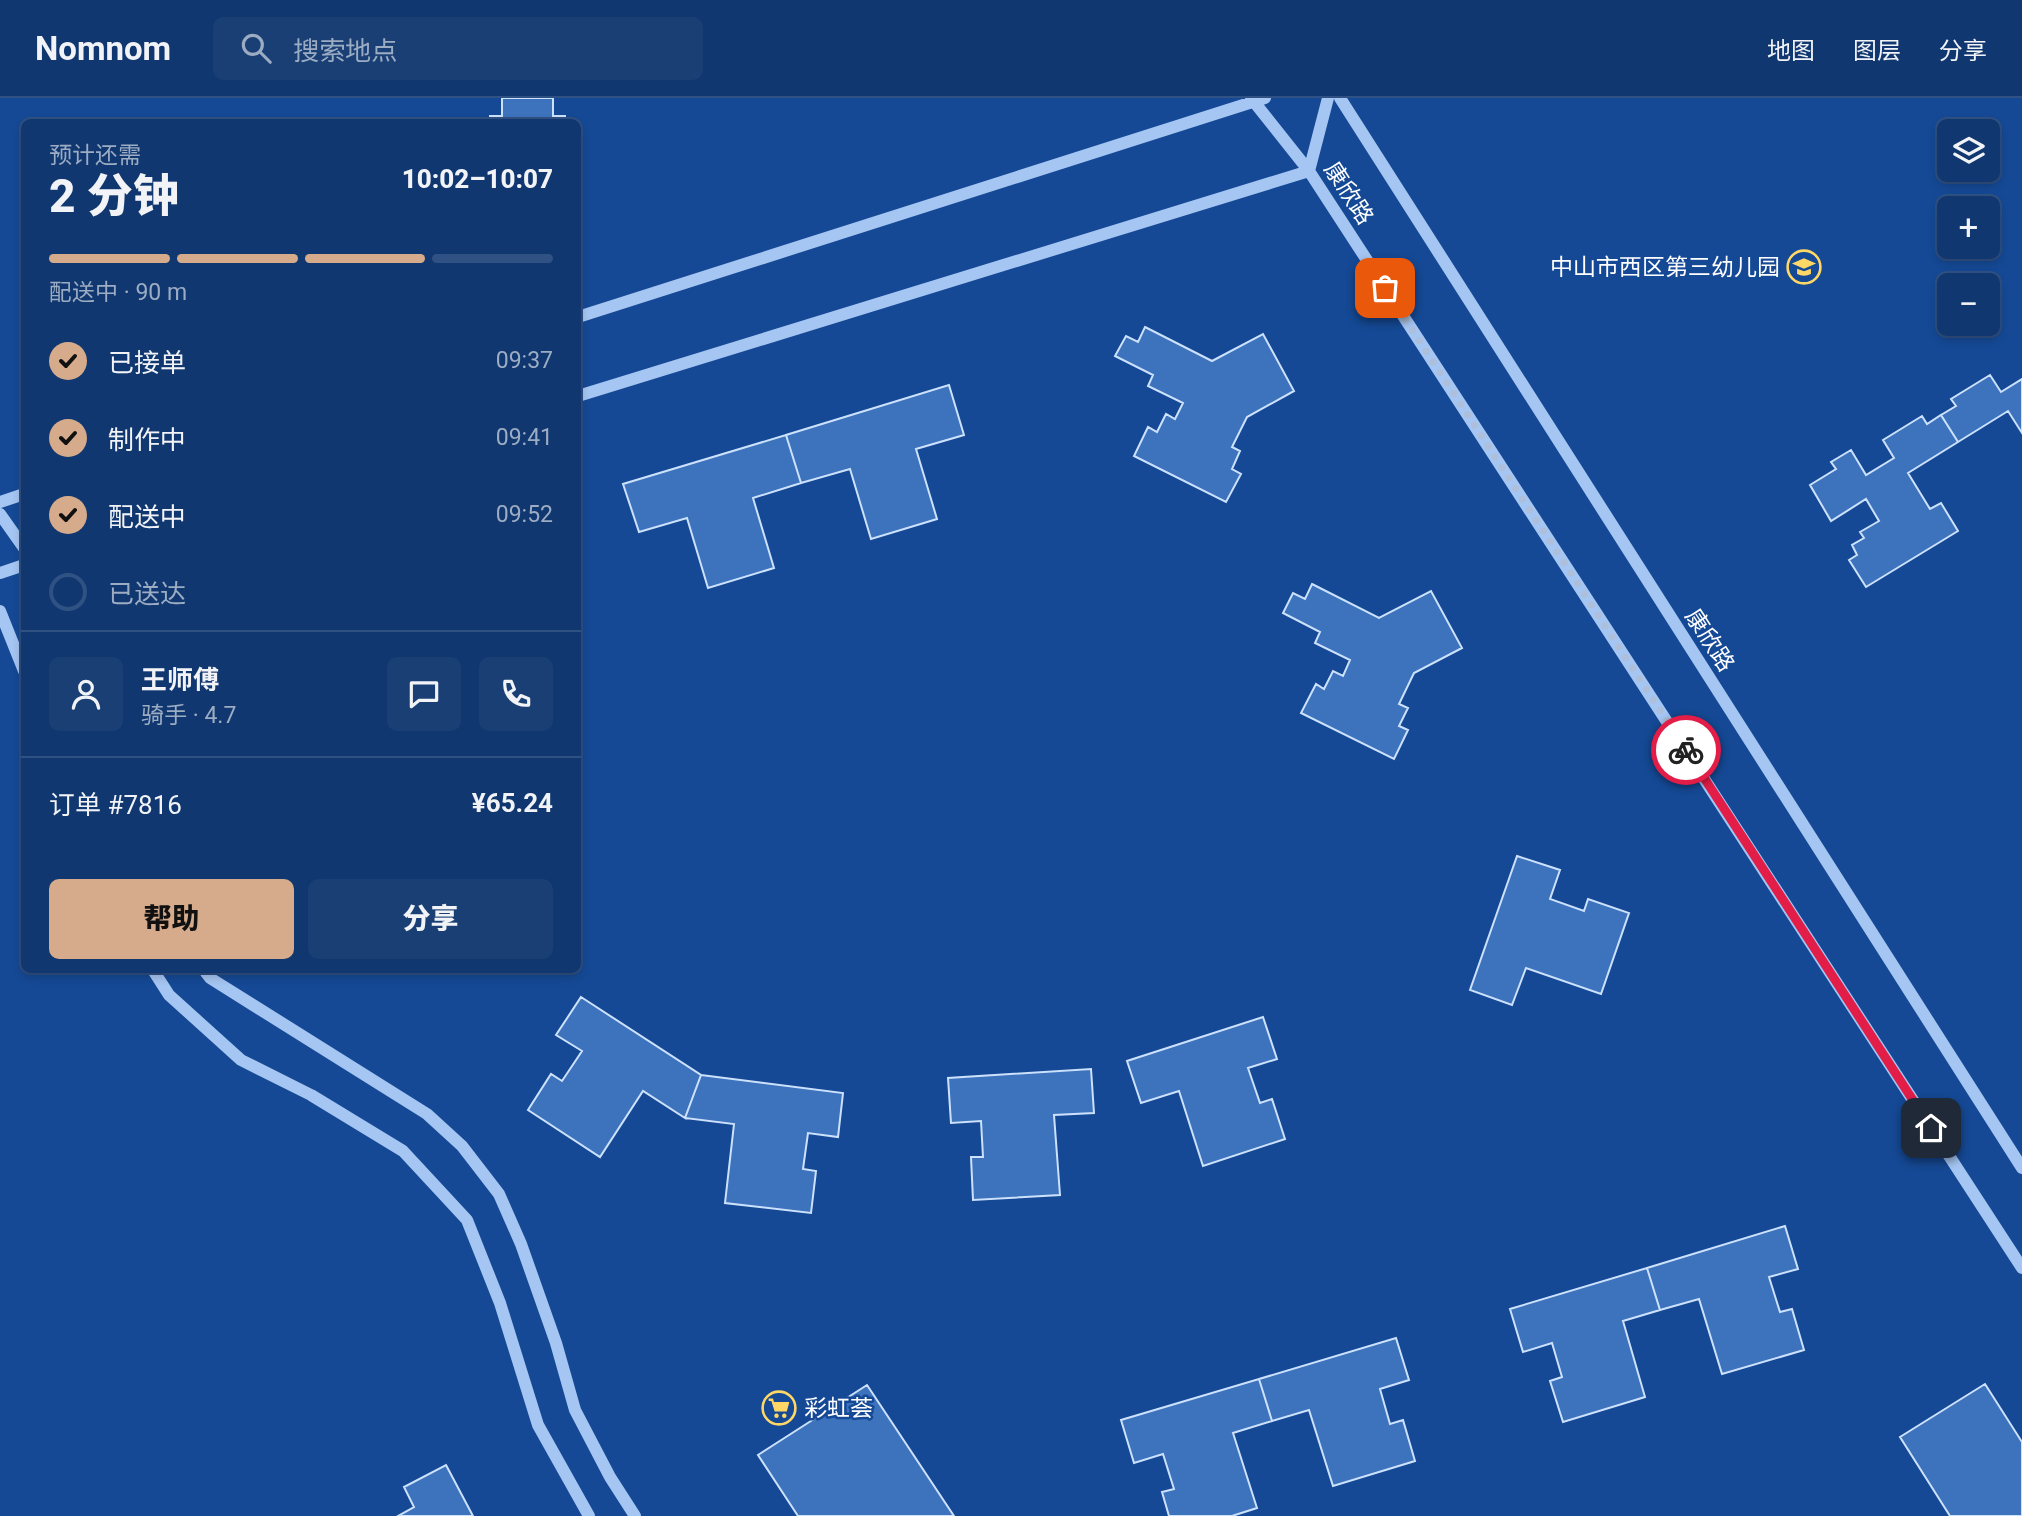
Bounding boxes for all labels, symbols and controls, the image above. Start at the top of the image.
search box [213,17,703,80]
text: Nomnom [35,29,171,68]
icon: search [237,29,275,67]
text: 搜索地点 [293,36,397,66]
text: 地图 [1767,37,1815,65]
text: 图层 [1853,37,1901,65]
text: 分享 [1939,37,1987,65]
map controls [1937,119,2000,336]
button: layers [1937,119,2000,182]
text: 预计还需 [49,142,141,169]
street label: 康欣路 [1318,157,1379,230]
text: 10:02–10:07 [402,164,553,194]
text: 2 分钟 [49,169,179,223]
button: + [1937,196,2000,259]
school or university icon: 中山市西区第三幼儿园 [1785,248,1823,286]
place label: 中山市西区第三幼儿园 [1550,254,1780,281]
pin [1355,258,1415,318]
icon: bag [1366,269,1404,307]
button: − [1937,273,2000,336]
text: 配送中 · 90 m [49,279,187,306]
icon: check [49,342,87,380]
text: 09:37 [496,347,553,374]
text: 已接单 [108,348,186,378]
icon: check [49,419,87,457]
text: 09:41 [496,424,553,451]
text: 制作中 [108,425,186,455]
icon: check [49,496,87,534]
text: 09:52 [496,501,553,528]
text: 配送中 [108,502,186,532]
text: 已送达 [108,579,186,609]
street label: 康欣路 [1679,604,1740,677]
button: person [49,657,123,731]
button: chat [387,657,461,731]
button: phone [479,657,553,731]
text: 王师傅 [141,665,219,695]
text: 骑手 · 4.7 [141,702,236,729]
courier [1651,715,1721,785]
icon: bike [1667,731,1705,769]
text: ¥65.24 [472,788,553,818]
text: 订单 #7816 [49,790,182,820]
button: 帮助 [49,879,294,959]
button: 分享 [308,879,553,959]
pin [1901,1098,1961,1158]
icon: home [1912,1109,1950,1147]
supermarket icon: 彩虹荟 [760,1389,798,1427]
place label: 彩虹荟 [804,1395,873,1422]

